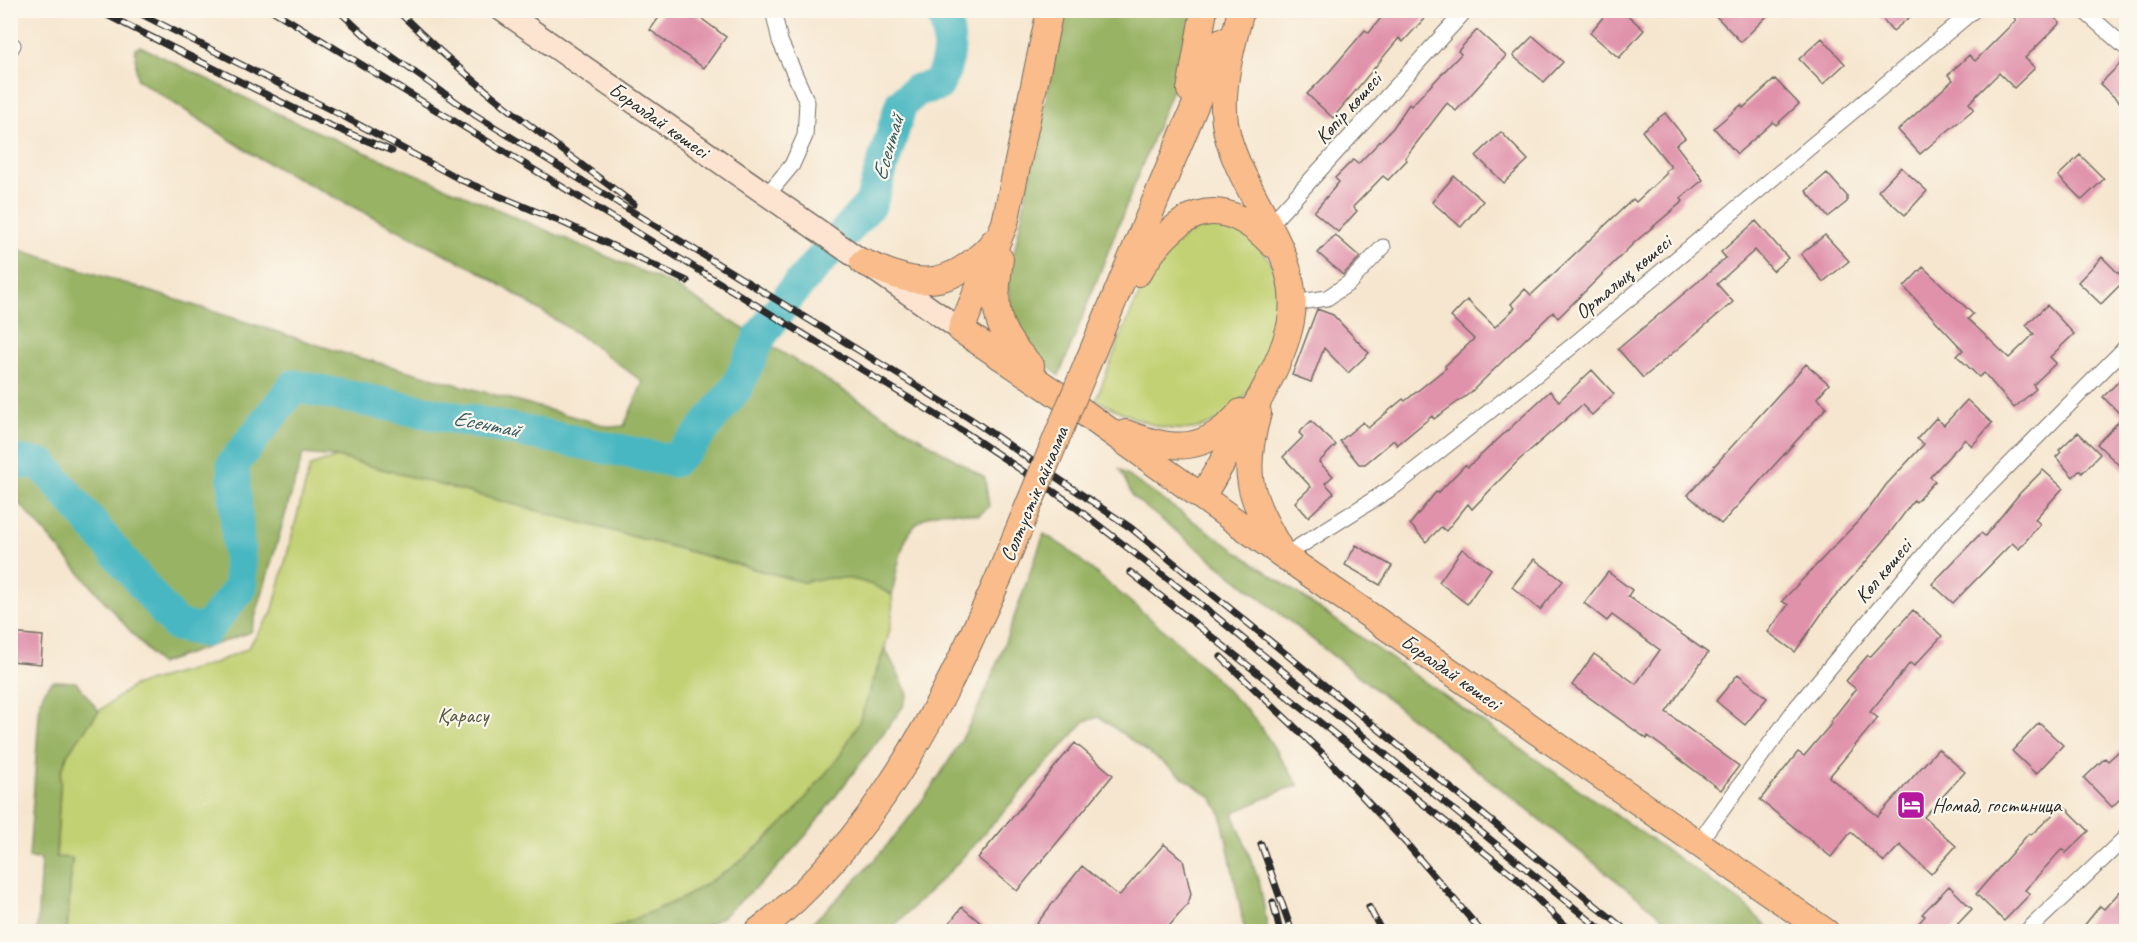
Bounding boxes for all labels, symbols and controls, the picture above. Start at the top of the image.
street label: Көпір көшесі [1309,64,1389,149]
street label: Боралдай көшесі [604,76,716,166]
water label: Есентай [865,108,912,184]
street label: Орталық көшесі [1569,227,1679,325]
water label: Есентай [451,404,526,445]
street label: Солтүстік айналма [994,421,1075,565]
street label: Көл көшесі [1849,531,1919,608]
street label: Боралдай көшесі [1396,628,1508,718]
park label: Қарасу [438,702,490,728]
hotel icon: Номад, гостиница [1895,789,1927,821]
place label: Номад, гостиница [1932,792,2063,818]

